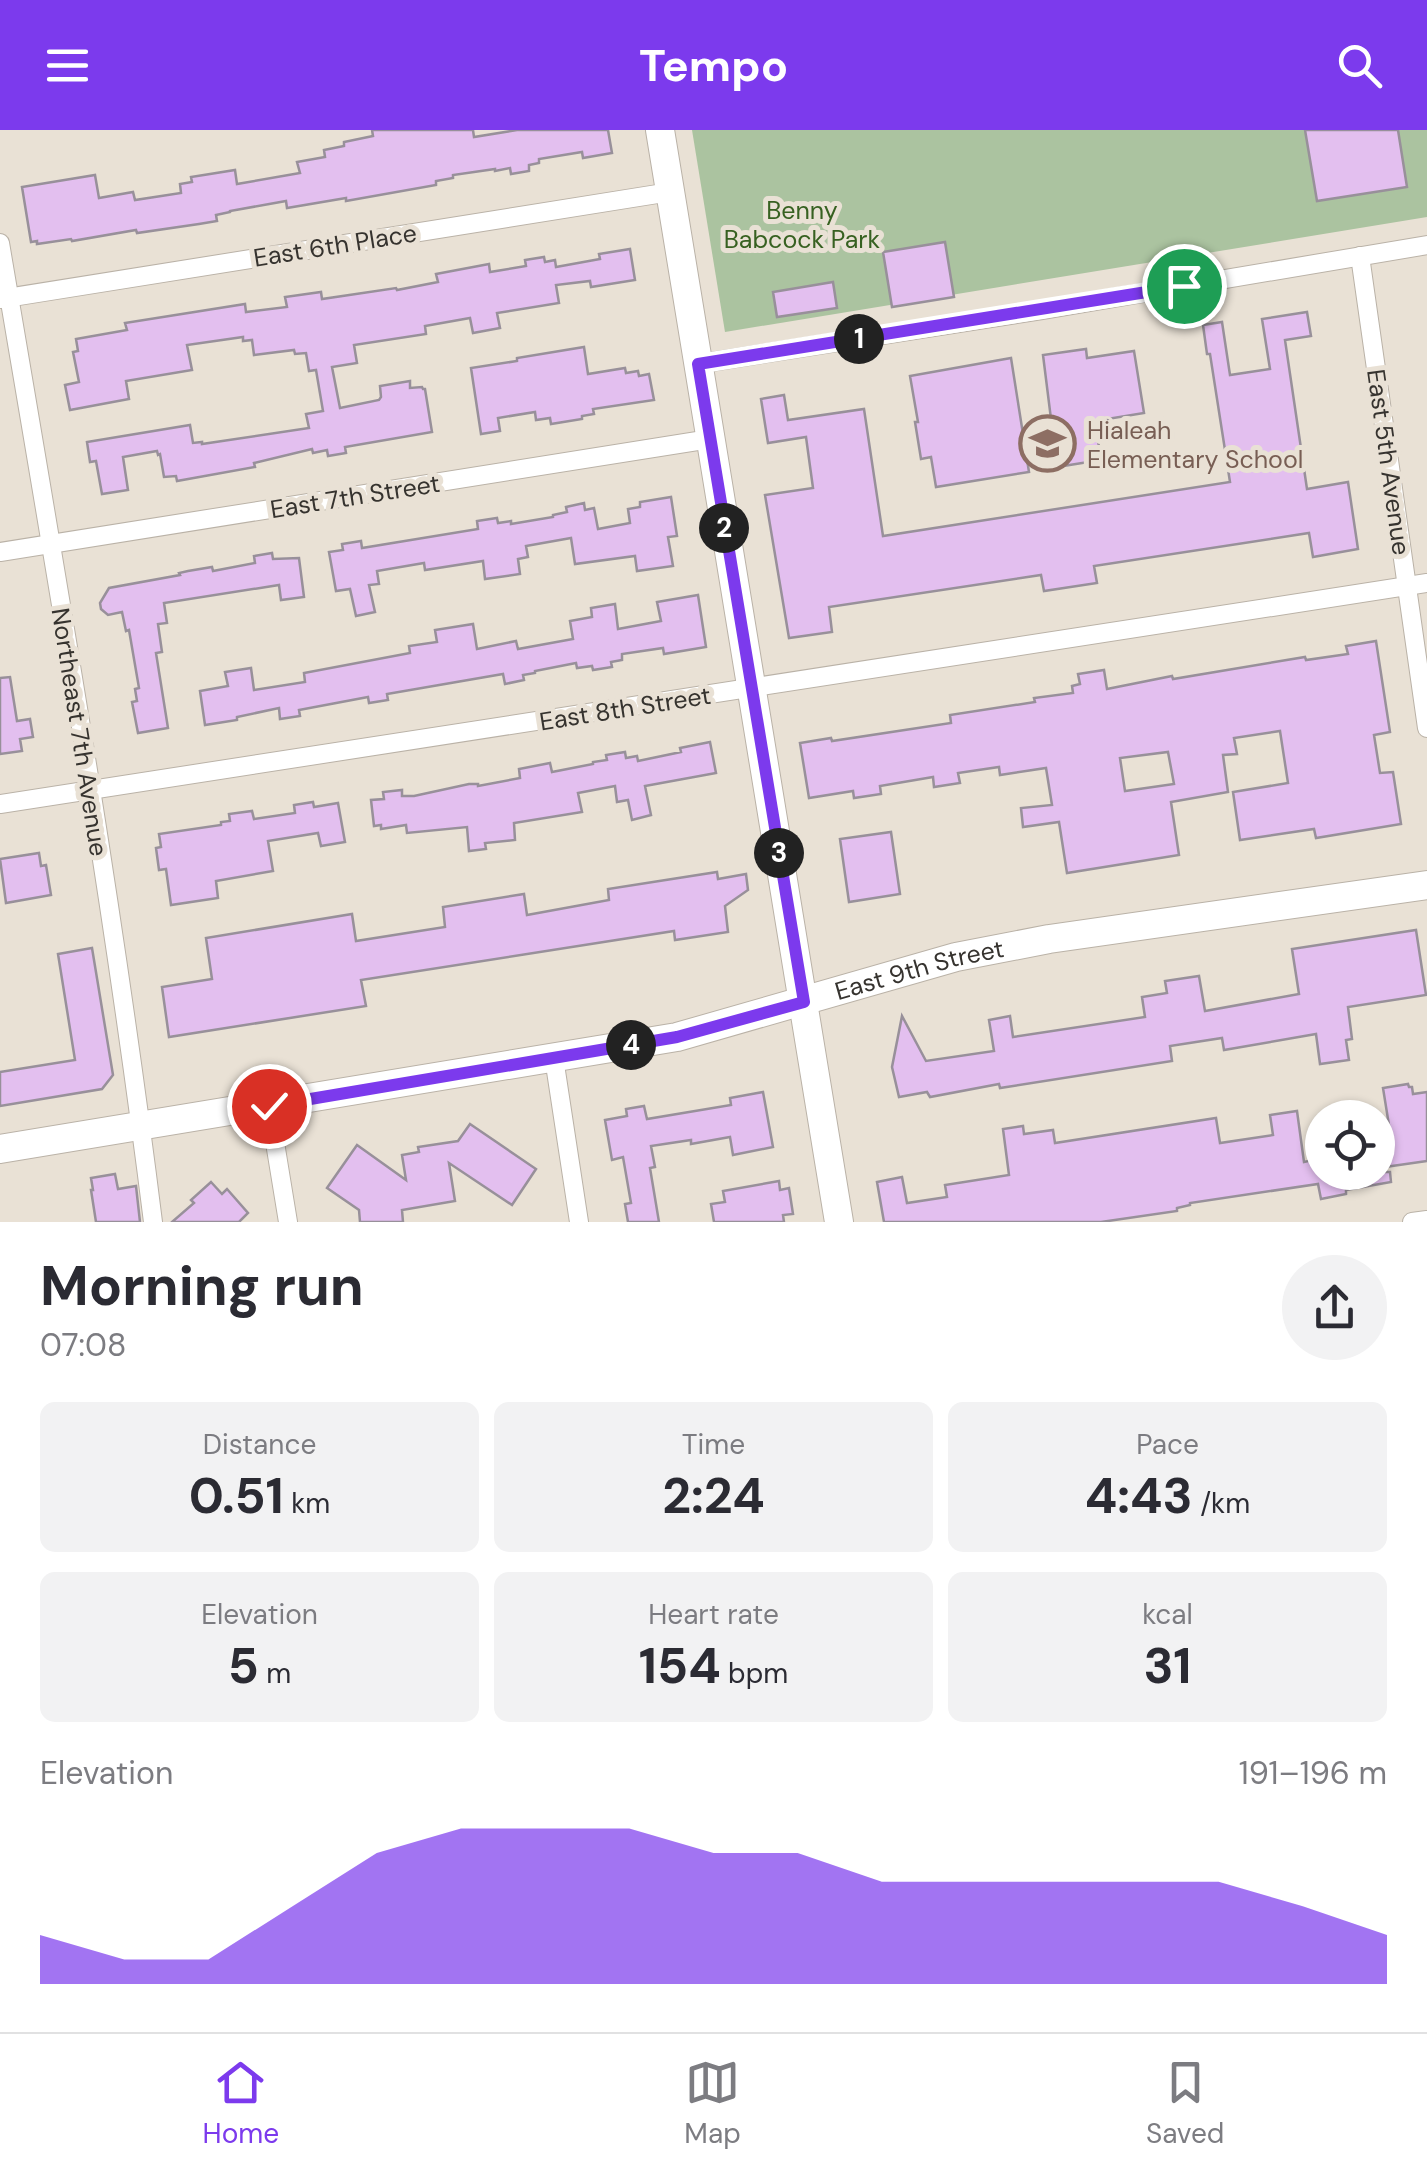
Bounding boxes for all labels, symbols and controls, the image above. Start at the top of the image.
text: Tempo [639,36,788,95]
icon: menu [40,38,95,93]
icon: search [1332,38,1387,93]
park label: Benny Babcock Park [724,194,881,256]
street label: East 6th Place [251,216,419,275]
pin [1142,244,1227,329]
icon: arrive [1157,259,1212,314]
pin: 1 [834,314,884,364]
text: 1 [854,320,864,357]
street label: East 5th Avenue [1359,367,1418,557]
school or university icon: Hialeah Elementary School [1018,414,1078,474]
place label: Hialeah Elementary School [1087,414,1303,476]
street label: East 7th Street [268,467,442,526]
pin: 2 [699,503,749,553]
text: 2 [716,509,732,546]
street label: Northeast 7th Avenue [44,606,115,859]
street label: East 8th Street [537,679,713,738]
pin: 3 [754,828,804,878]
text: 3 [771,834,787,871]
street label: East 9th Street [831,932,1007,1008]
pin: 4 [606,1020,656,1070]
text: 4 [622,1026,640,1063]
pin [227,1064,312,1149]
icon: check [242,1079,297,1134]
map controls [1305,1100,1395,1190]
button: locate [1305,1100,1395,1190]
text: Morning run [40,1250,364,1322]
button: share [1282,1255,1387,1360]
text: 07:08 [40,1324,126,1366]
text: Distance [203,1426,316,1463]
text: Time [682,1426,745,1463]
text: Pace [1136,1426,1199,1463]
text: 0.51 [189,1463,284,1529]
text: 2:24 [662,1463,765,1529]
text: 4:43 [1085,1463,1193,1529]
text: km [284,1485,330,1522]
text: /km [1193,1485,1250,1522]
text: Elevation [201,1596,318,1633]
text: Heart rate [648,1596,779,1633]
text: kcal [1142,1596,1193,1633]
text: 5 [228,1633,259,1699]
text: 154 [639,1633,721,1699]
text: 31 [1144,1633,1192,1699]
text: m [259,1655,291,1692]
text: bpm [721,1655,788,1692]
text: Elevation [40,1752,173,1794]
text: 191–196 m [1239,1752,1387,1794]
tab: Home [203,2055,279,2152]
tab: Map [684,2055,741,2152]
tab: Saved [1146,2055,1224,2152]

